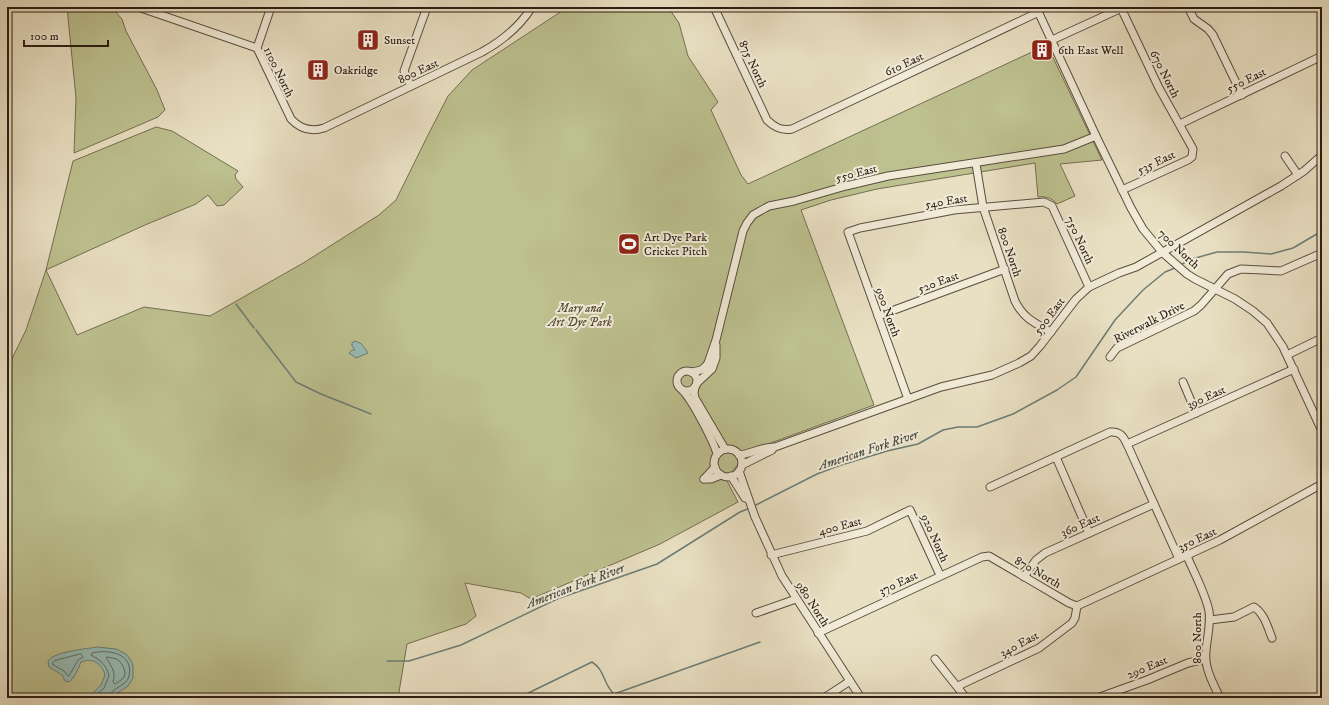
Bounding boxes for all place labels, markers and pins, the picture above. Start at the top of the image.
building icon: Sunset [355,27,381,53]
place label: Sunset [384,33,415,48]
building icon: 6th East Well [1029,37,1055,63]
place label: 6th East Well [1058,43,1124,58]
building icon: Oakridge [305,57,331,83]
place label: Oakridge [334,63,378,78]
place label: Art Dye Park Cricket Pitch [644,230,708,259]
sports icon: Art Dye Park Cricket Pitch [616,231,642,257]

